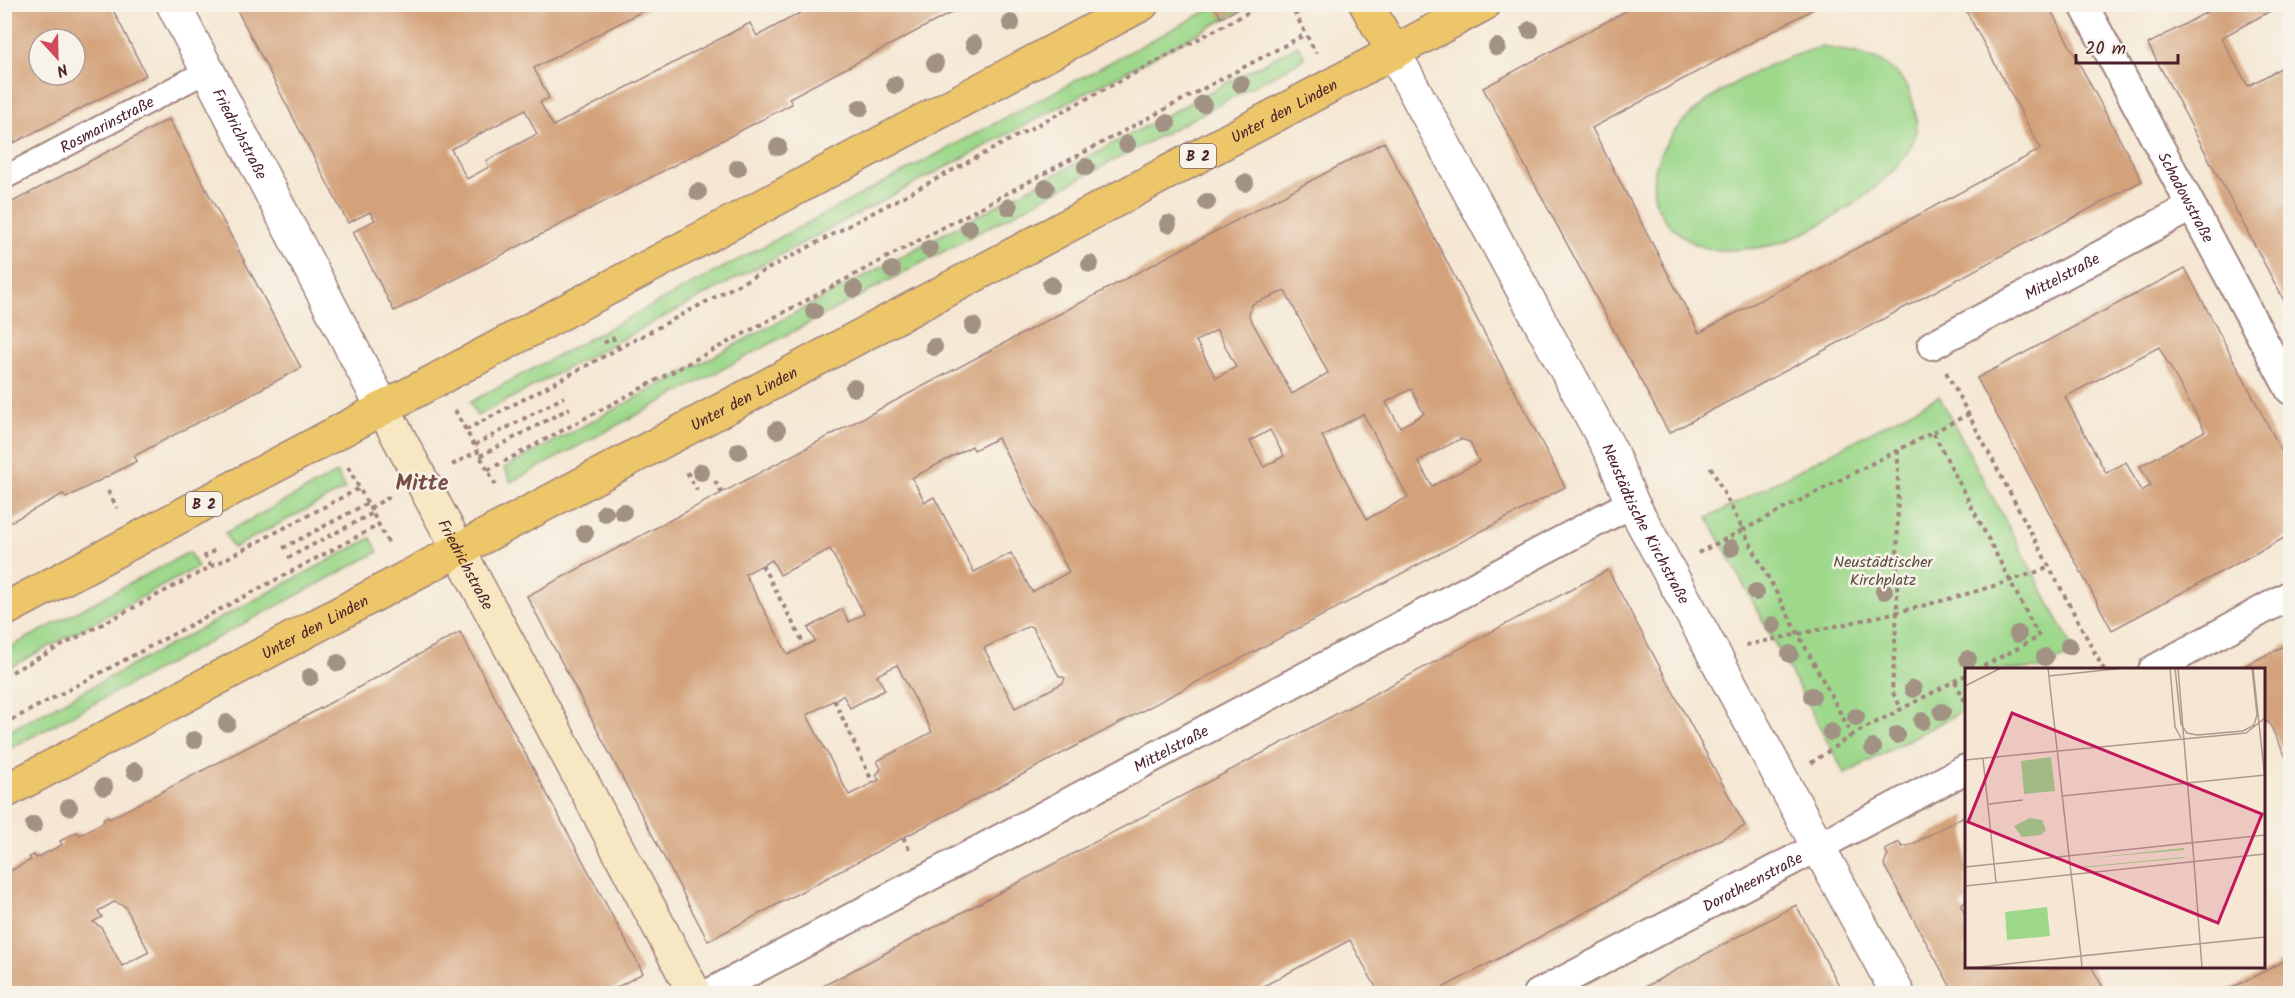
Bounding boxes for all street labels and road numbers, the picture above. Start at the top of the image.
street label: Unter den Linden [1227,73,1343,151]
street label: Friedrichstraße [205,84,273,184]
street label: Rosmarinstraße [56,90,159,160]
road number: B 2 [1180,144,1216,168]
street label: Schadowstraße [2150,148,2220,248]
street label: Mittelstraße [2020,247,2105,308]
street label: Unter den Linden [686,361,802,438]
street label: Neustädtische Kirchstraße [1595,439,1696,609]
road number: B 2 [186,492,222,516]
street label: Friedrichstraße [430,515,499,615]
street label: Unter den Linden [257,589,373,667]
street label: Mittelstraße [1129,719,1214,780]
street label: Dorotheenstraße [1698,846,1808,919]

